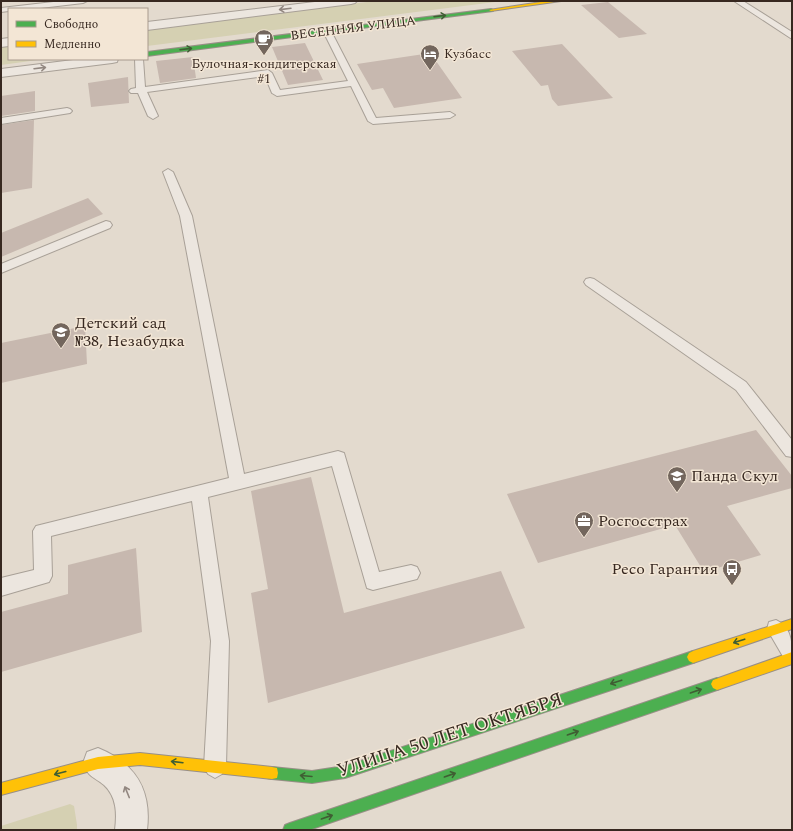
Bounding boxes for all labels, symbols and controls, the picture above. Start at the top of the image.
one-way arrow [279,5,292,13]
legend [8,8,148,60]
street label: ВЕСЕННЯЯ УЛИЦА [289,10,417,46]
one-way arrow [433,13,446,20]
text: Свободно [44,15,98,34]
cafe icon: Булочная-кондитерская #1 [253,28,275,56]
text: Медленно [44,35,101,54]
hotel icon: Кузбасс [419,43,441,71]
place label: Кузбасс [444,44,491,64]
one-way arrow [179,45,192,53]
place label: Булочная-кондитерская #1 [191,54,337,89]
one-way arrow [33,64,46,72]
place label: Детский сад №38, Незабудка [75,311,185,353]
school or university icon: Детский сад №38, Незабудка [50,321,72,349]
place label: Панда Скул [691,464,778,488]
school or university icon: Панда Скул [666,465,688,493]
place label: Росгосстрах [598,509,688,533]
office icon: Росгосстрах [573,510,595,538]
place label: Ресо Гарантия [612,557,718,581]
bus stop icon: Ресо Гарантия [721,558,743,586]
one-way arrow [733,638,746,645]
one-way arrow [610,679,623,686]
street label: УЛИЦА 50 ЛЕТ ОКТЯБРЯ [333,685,567,785]
one-way arrow [690,687,703,694]
one-way arrow [567,729,580,736]
one-way arrow [171,758,184,766]
one-way arrow [54,770,67,777]
one-way arrow [444,771,457,778]
one-way arrow [300,773,313,780]
one-way arrow [122,787,130,799]
one-way arrow [321,813,333,821]

